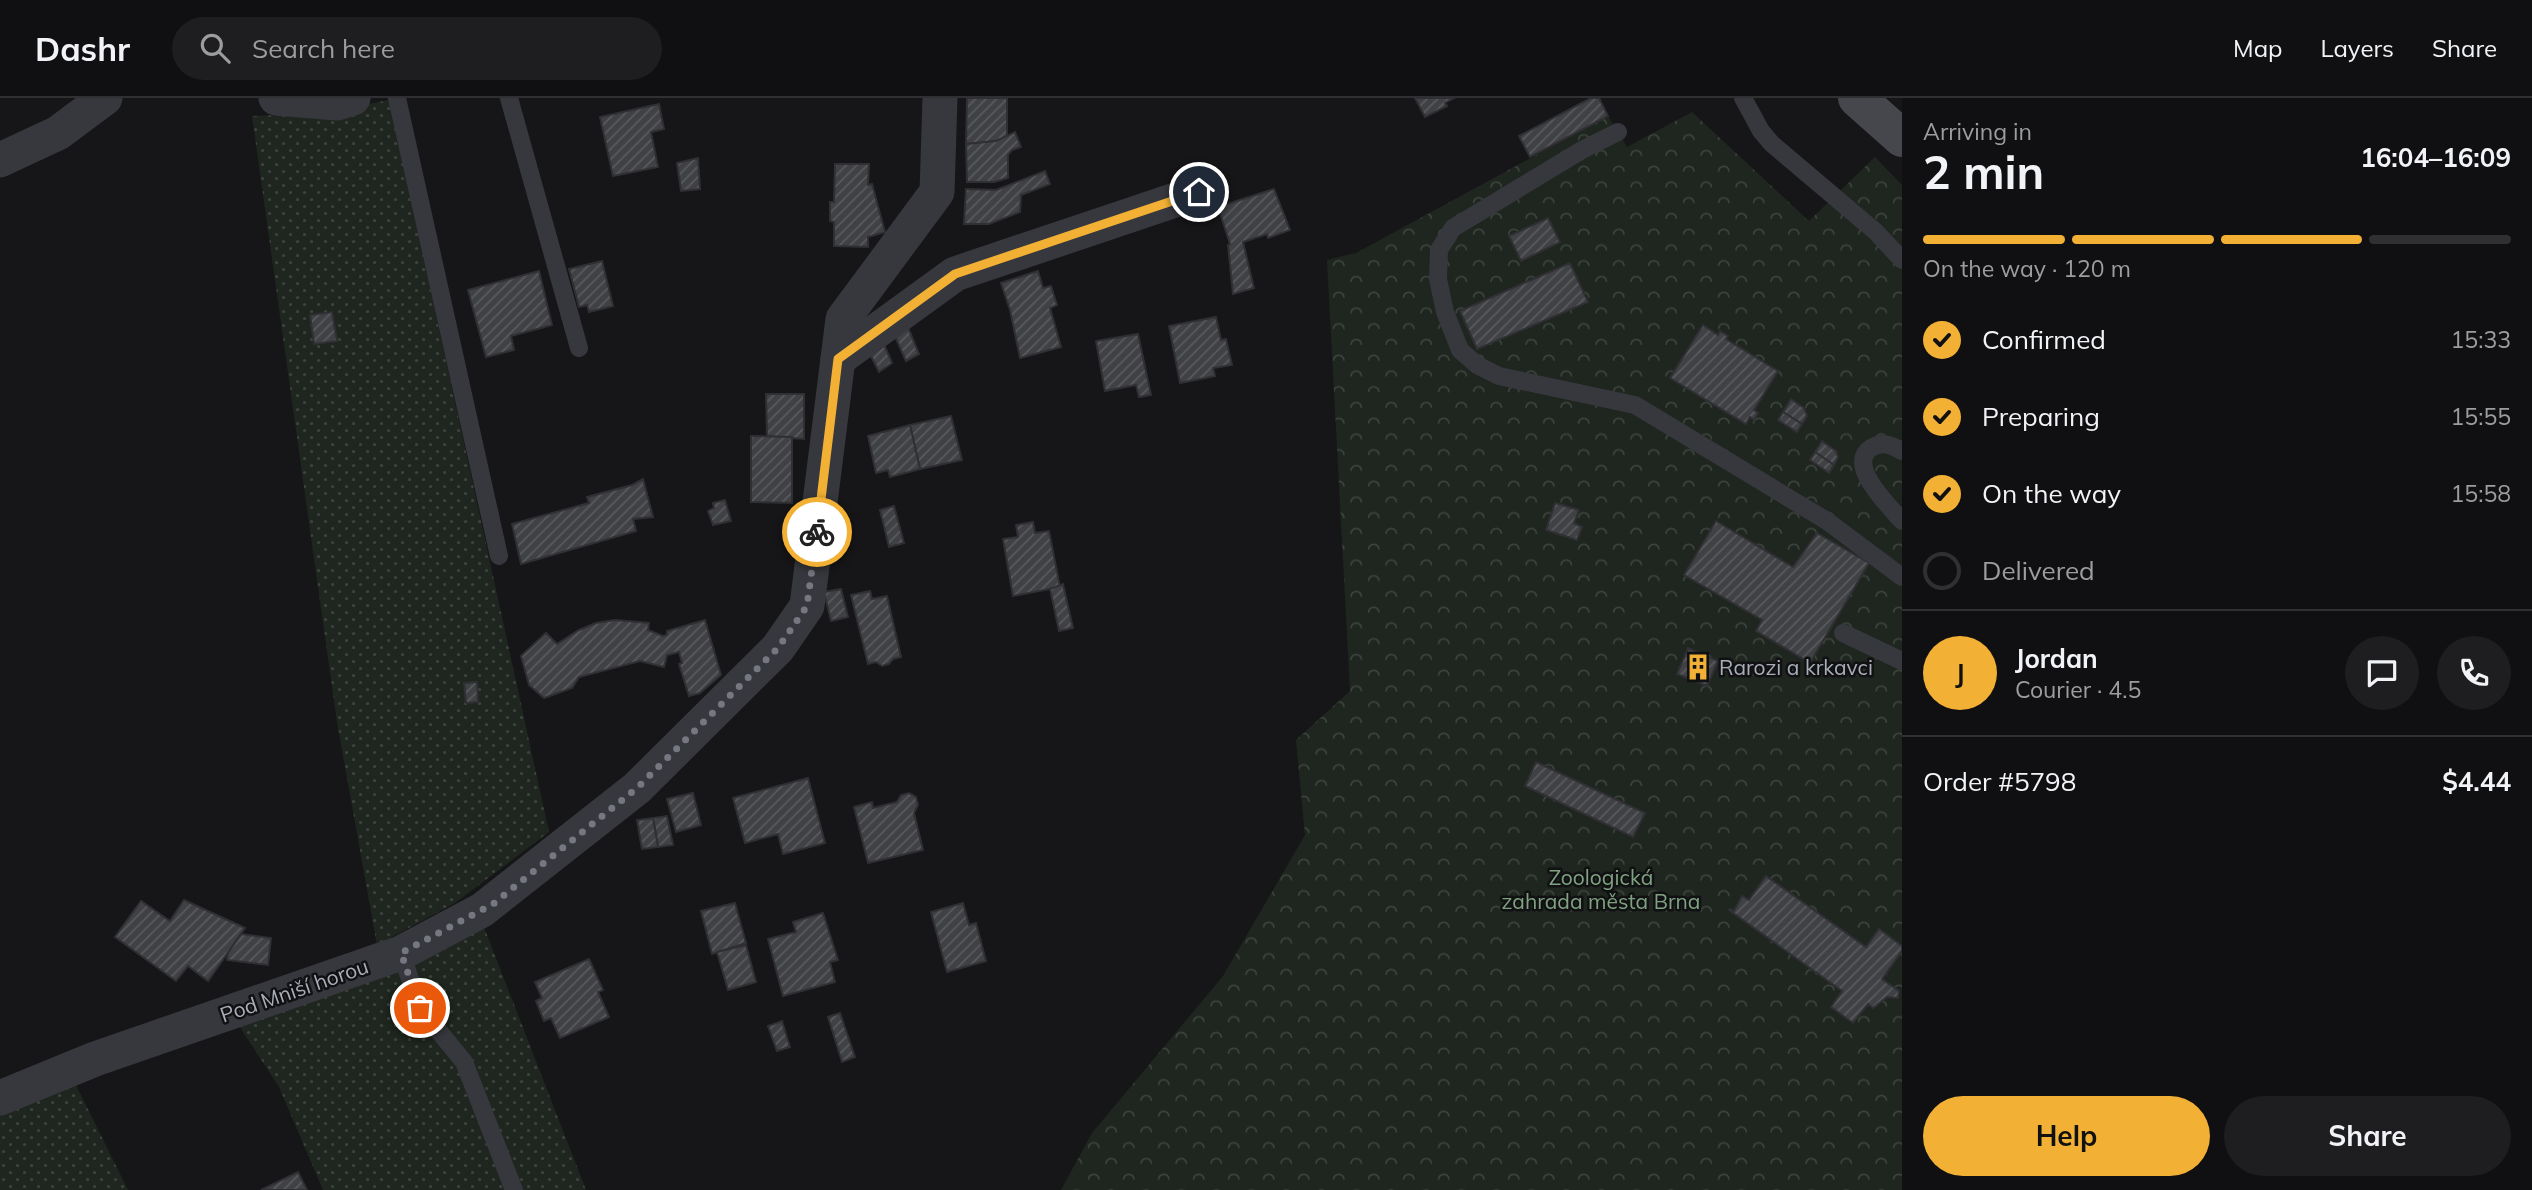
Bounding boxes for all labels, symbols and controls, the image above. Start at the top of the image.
search box [172,17,662,80]
text: Dashr [35,28,130,69]
icon: search [196,29,234,67]
text: Search here [252,32,395,65]
text: Map [2233,33,2282,63]
text: Layers [2320,33,2394,63]
text: Share [2432,33,2497,63]
text: Arriving in [1923,117,2032,146]
text: 16:04–16:09 [2360,141,2511,174]
text: 2 min [1923,143,2044,201]
pin [1169,162,1229,222]
icon: home [1180,173,1218,211]
text: On the way · 120 m [1923,254,2131,283]
icon: check [1923,321,1961,359]
text: Confirmed [1982,323,2106,356]
text: 15:33 [2451,325,2511,354]
icon: check [1923,398,1961,436]
text: Preparing [1982,400,2100,433]
text: 15:55 [2451,402,2511,431]
icon: check [1923,475,1961,513]
text: On the way [1982,477,2121,510]
text: 15:58 [2451,479,2511,508]
courier [782,497,852,567]
icon: bike [798,513,836,551]
text: Delivered [1982,554,2095,587]
button: chat [2345,636,2419,710]
button: phone [2437,636,2511,710]
text: Jordan [2015,642,2098,675]
building icon: Rarozi a krkavci [1683,652,1713,682]
place label: Rarozi a krkavci [1719,654,1873,680]
text: J [1955,657,1965,690]
text: Courier · 4.5 [2015,675,2141,704]
text: Order #5798 [1923,765,2076,798]
text: $4.44 [2442,765,2511,798]
park label: Zoologická zahrada města Brna [1502,864,1700,914]
street label: Pod Mniší horou [216,952,372,1028]
pin [390,978,450,1038]
icon: bag [401,989,439,1027]
button: Help [1923,1096,2210,1176]
button: Share [2224,1096,2511,1176]

